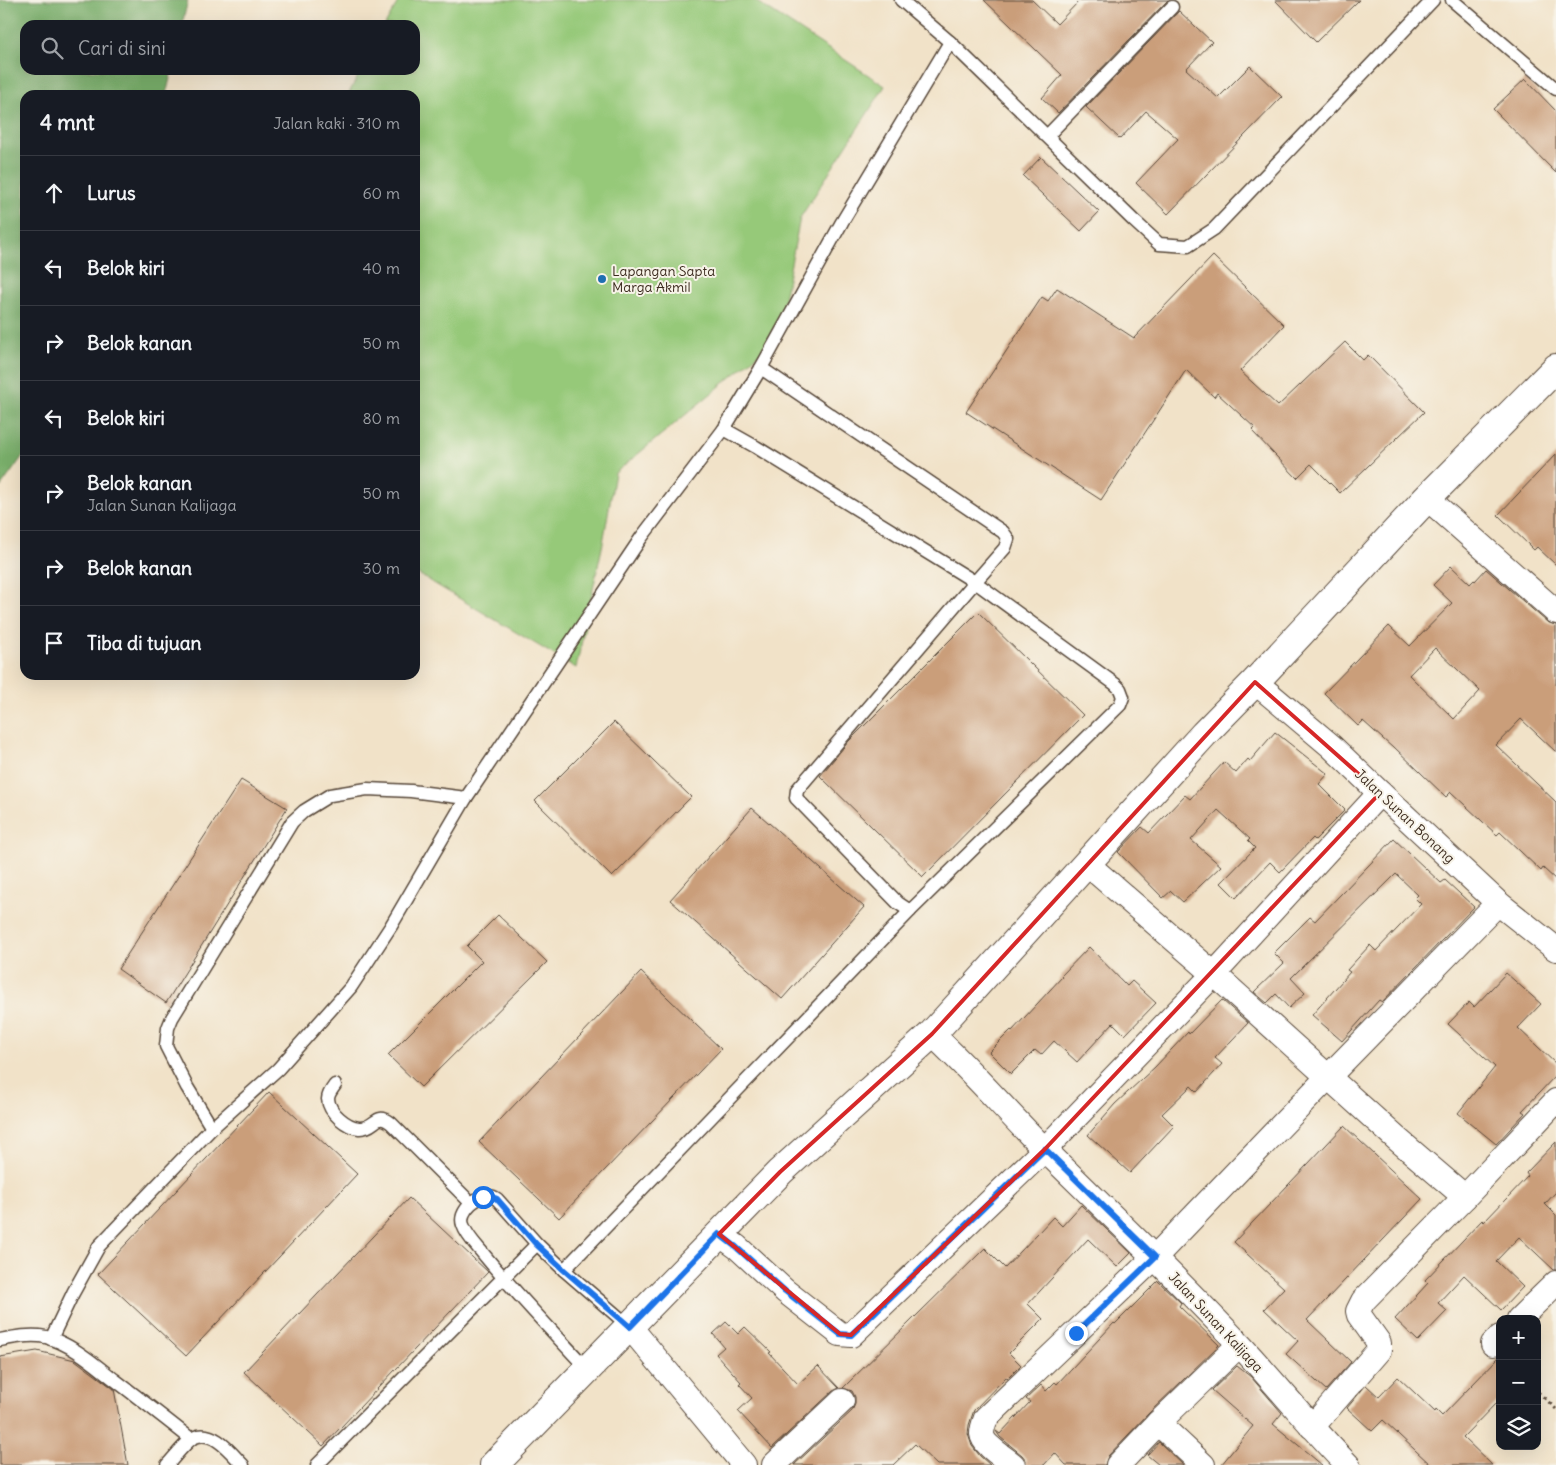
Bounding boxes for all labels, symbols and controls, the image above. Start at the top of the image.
search box [20,20,420,75]
icon: search [38,34,66,62]
text: Cari di sini [78,36,166,60]
text: 4 mnt [40,109,95,136]
text: Jalan kaki · 310 m [273,113,400,133]
icon: ahead [40,179,68,207]
text: Lurus [87,181,136,205]
text: 60 m [362,183,400,203]
icon: left [40,254,68,282]
text: Belok kiri [87,256,165,280]
text: 40 m [362,258,400,278]
place label: Lapangan Sapta Marga Akmil [612,262,715,296]
marker: Lapangan Sapta Marga Akmil [596,273,608,285]
icon: right [40,329,68,357]
text: Belok kanan [87,331,192,355]
text: 50 m [362,333,400,353]
icon: left [40,404,68,432]
text: Belok kiri [87,406,165,430]
text: 80 m [362,408,400,428]
text: Belok kanan [87,471,192,495]
icon: right [40,479,68,507]
text: 50 m [362,483,400,503]
text: Jalan Sunan Kalijaga [87,495,237,515]
icon: right [40,554,68,582]
text: Belok kanan [87,556,192,580]
text: 30 m [363,558,400,578]
icon: arrive [40,629,68,657]
text: Tiba di tujuan [87,631,202,655]
street label: Jalan Sunan Bonang [1351,765,1459,867]
route start [472,1186,495,1209]
street label: Jalan Sunan Kalijaga [1165,1268,1267,1376]
map controls [1496,1315,1541,1450]
button: + [1496,1315,1541,1360]
route end [1065,1322,1088,1345]
button: − [1496,1360,1541,1405]
button: layers [1496,1405,1541,1450]

